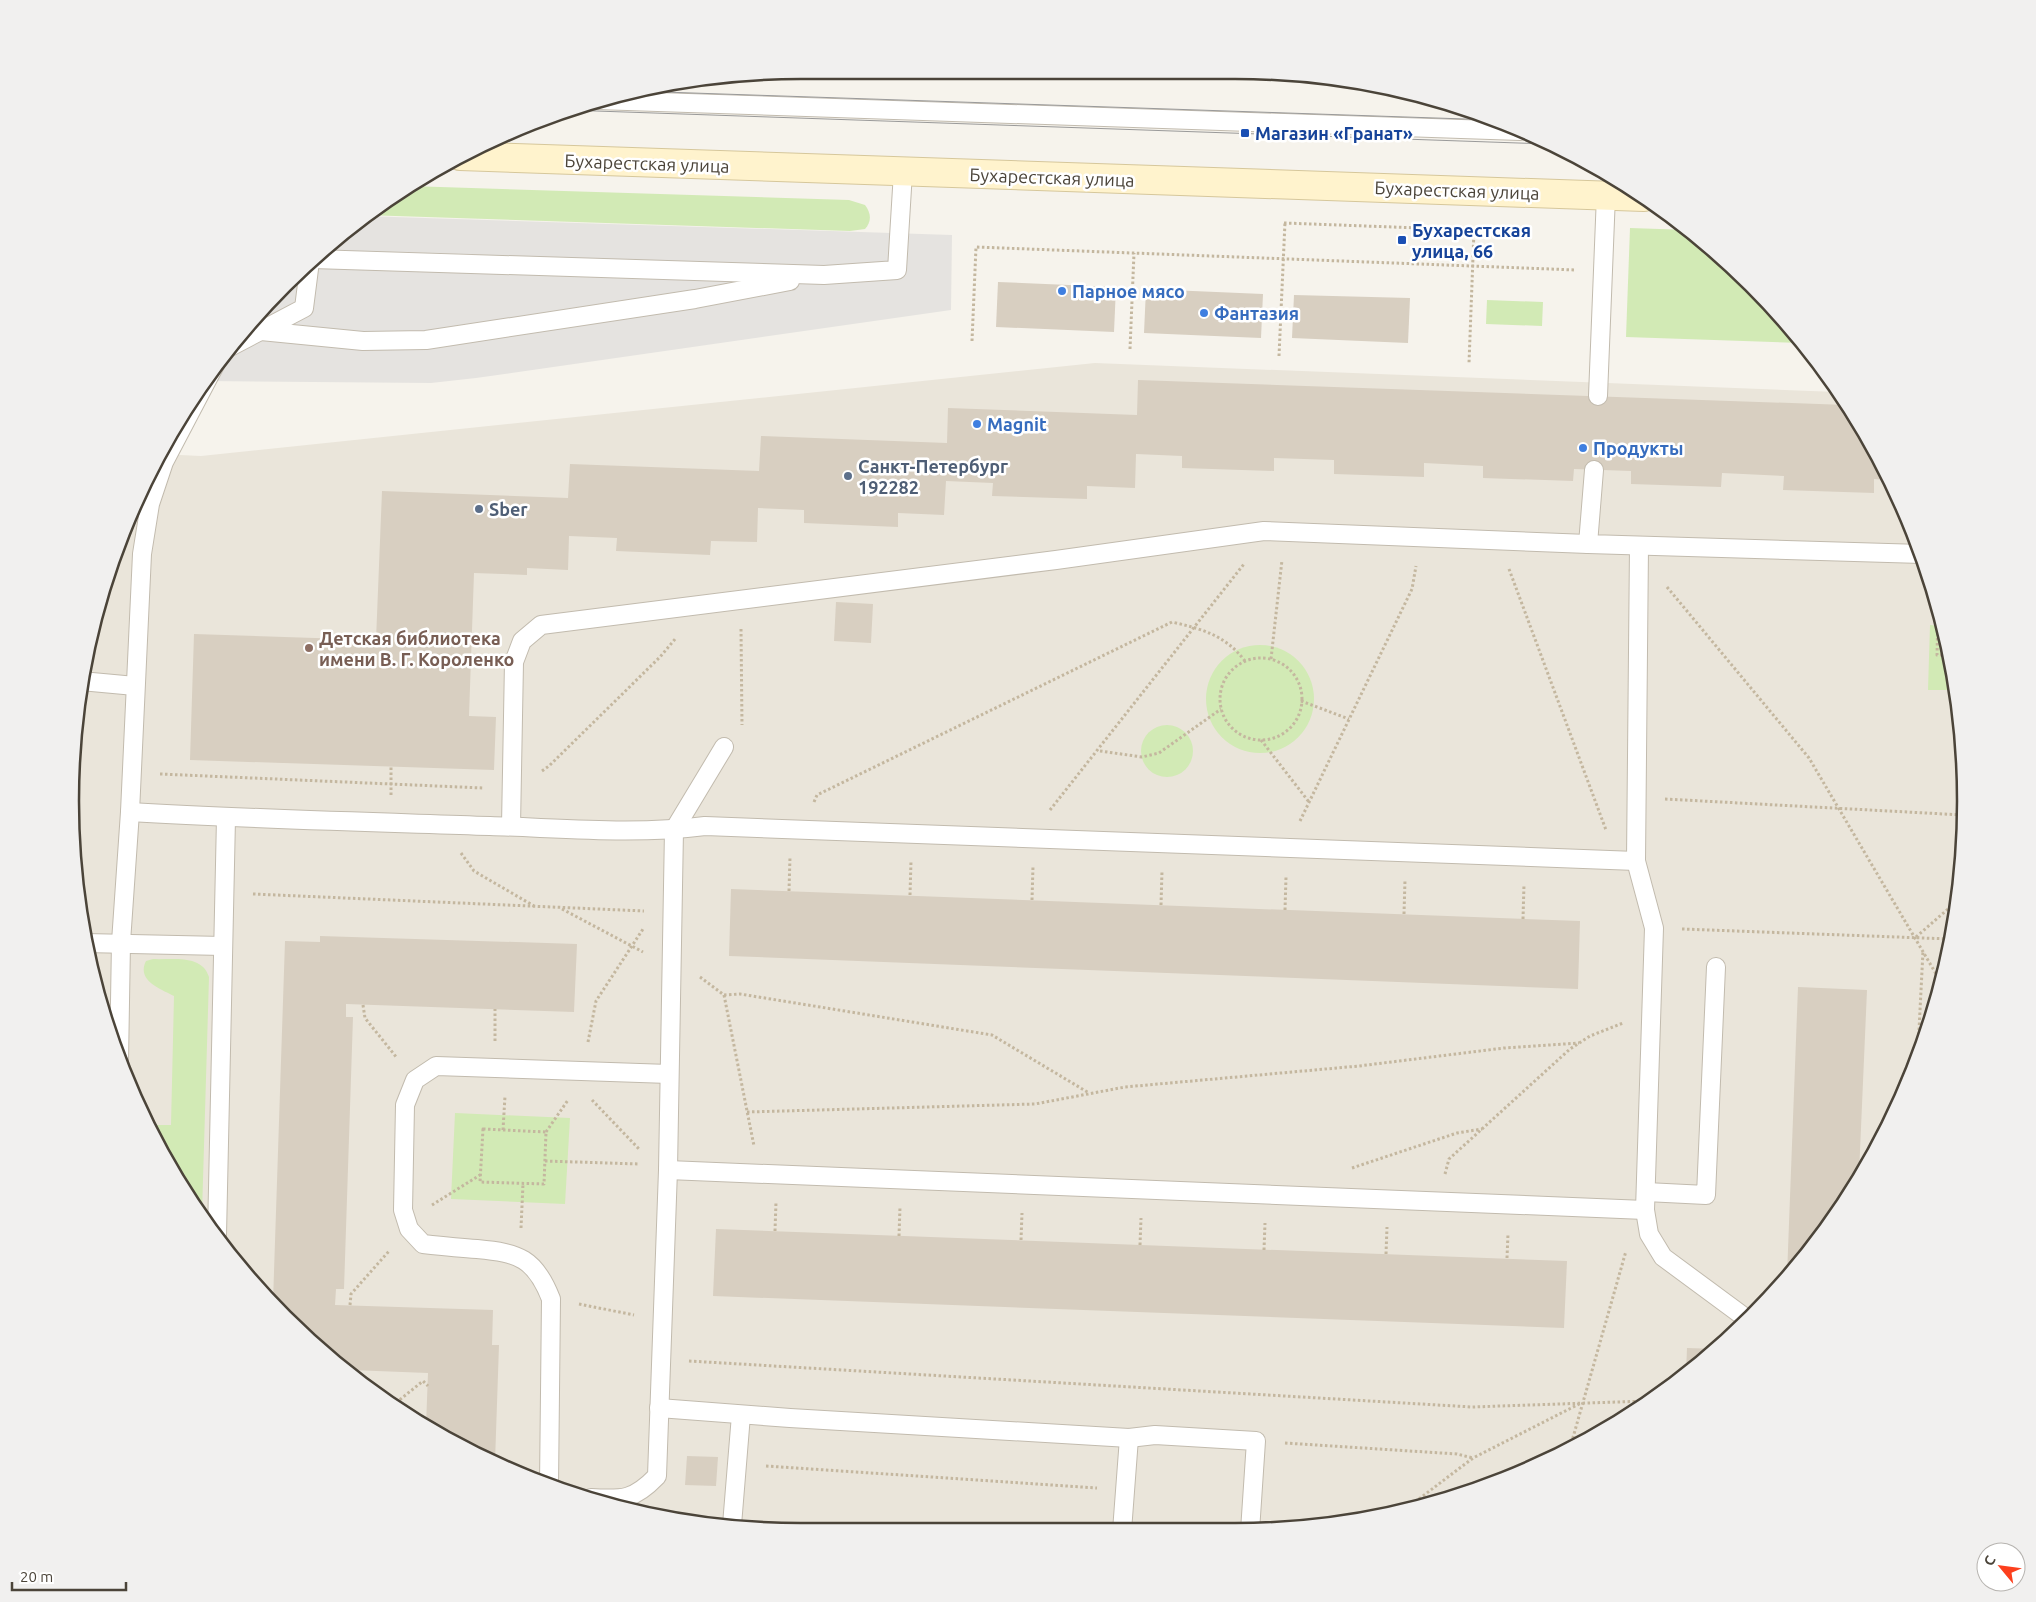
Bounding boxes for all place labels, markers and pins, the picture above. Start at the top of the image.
place label: Магазин «Гранат» [1255,123,1413,143]
marker: Магазин «Гранат» [1239,127,1251,139]
place label: Бухарестская улица, 66 [1412,220,1531,261]
marker: Бухарестская улица, 66 [1396,234,1408,246]
place label: Парное мясо [1072,281,1185,301]
marker: Парное мясо [1056,285,1068,297]
place label: Фантазия [1214,303,1299,323]
marker: Фантазия [1198,307,1210,319]
place label: Magnit [987,414,1047,434]
marker: Magnit [971,418,983,430]
place label: Продукты [1593,438,1683,458]
marker: Продукты [1577,442,1589,454]
place label: Санкт-Петербург 192282 [858,456,1008,497]
marker: Санкт-Петербург 192282 [842,470,854,482]
place label: Sber [489,499,528,519]
marker: Sber [473,503,485,515]
place label: Детская библиотека имени В. Г. Короленко [319,628,514,669]
marker: Детская библиотека имени В. Г. Короленко [303,642,315,654]

